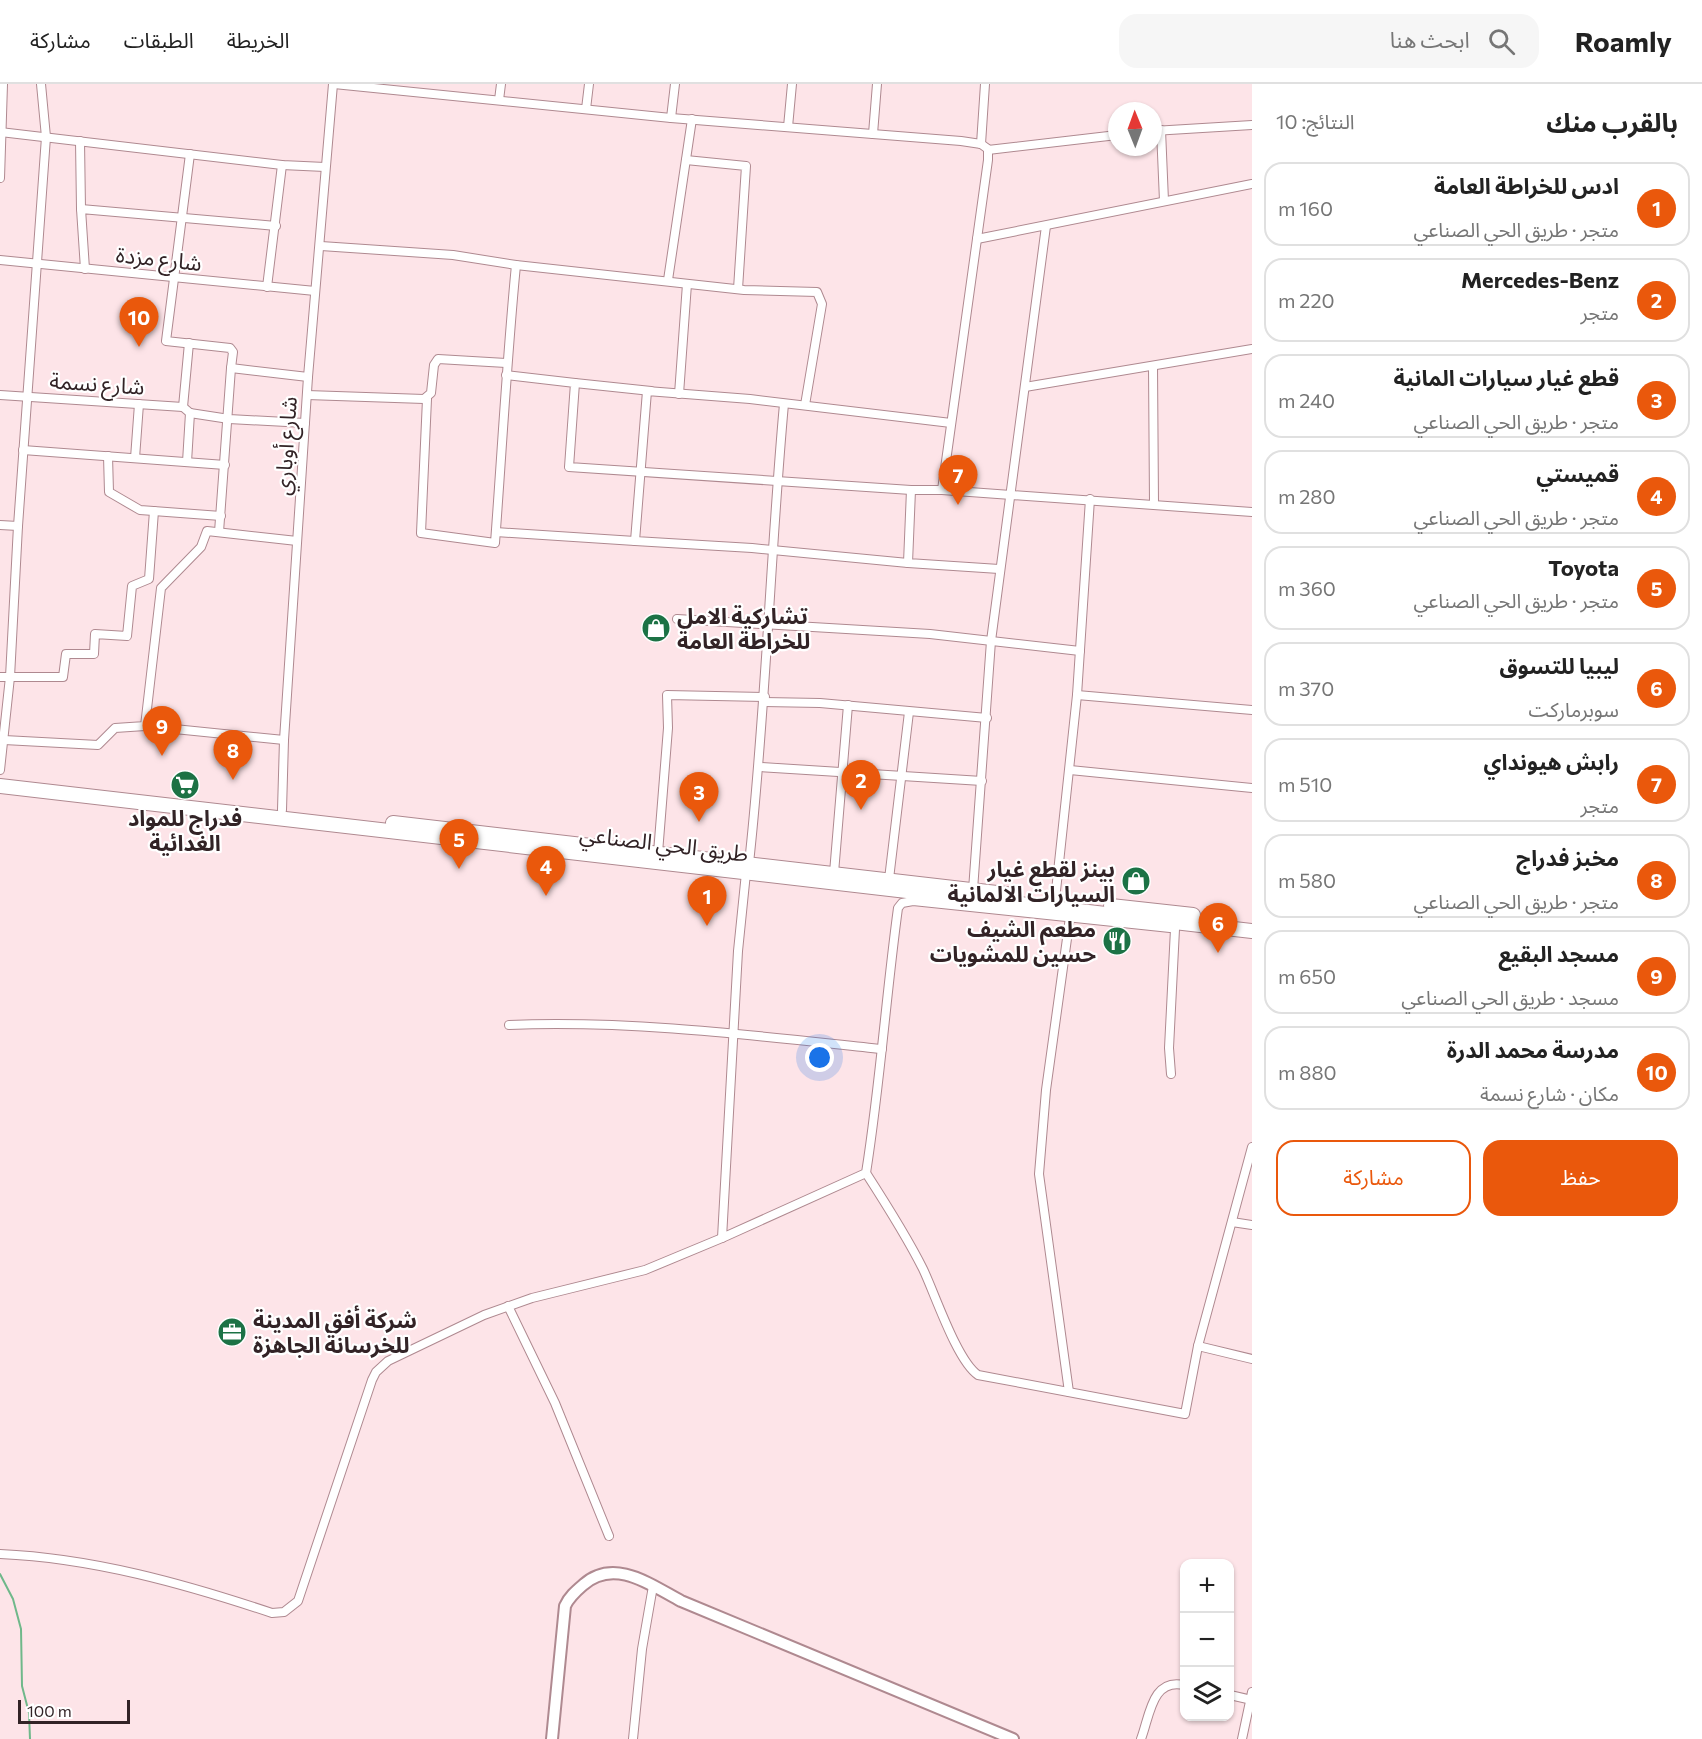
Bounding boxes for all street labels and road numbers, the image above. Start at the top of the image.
street label: شارع مزدة [114,240,203,280]
street label: شارع نسمة [48,366,145,404]
street label: شارع أوباري [268,396,306,497]
street label: طريق الحي الصناعي [578,819,750,871]

